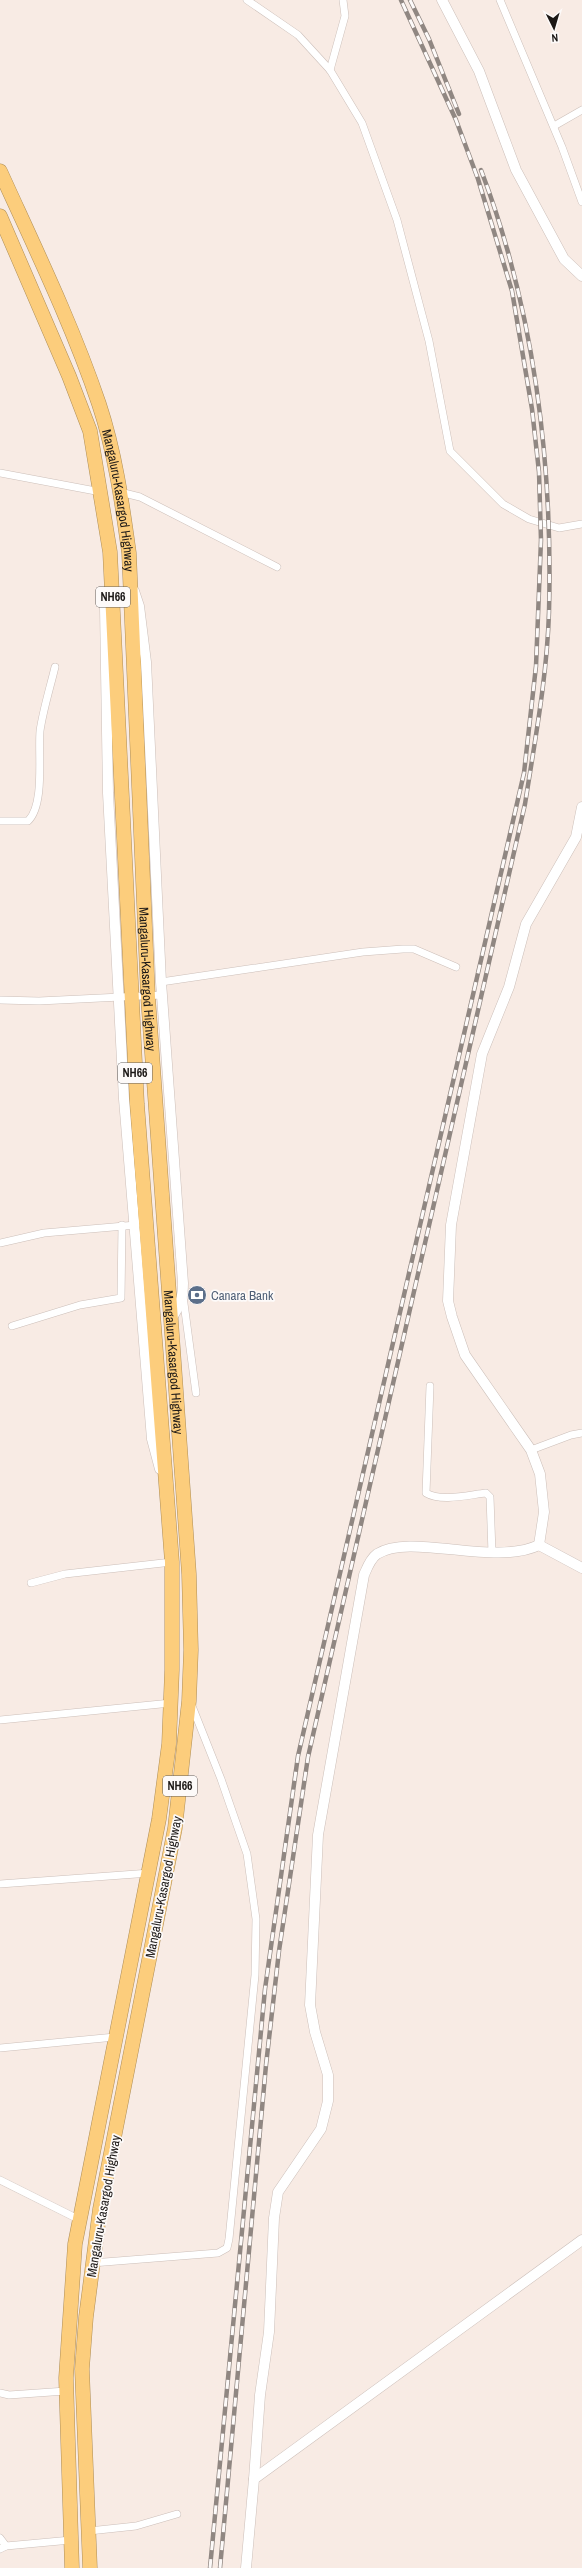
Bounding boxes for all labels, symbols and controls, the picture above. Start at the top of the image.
north arrow [534,8,574,48]
text: N [551,31,559,45]
street label: Mangaluru-Kasargod Highway [98,427,138,573]
road number: NH66 [96,587,130,607]
street label: Mangaluru-Kasargod Highway [135,907,160,1052]
road number: NH66 [118,1063,152,1083]
bank icon: Canara Bank [186,1284,208,1306]
place label: Canara Bank [211,1287,274,1304]
street label: Mangaluru-Kasargod Highway [160,1290,187,1435]
road number: NH66 [163,1776,197,1796]
street label: Mangaluru-Kasargod Highway [141,1814,186,1959]
street label: Mangaluru-Kasargod Highway [83,2133,124,2278]

